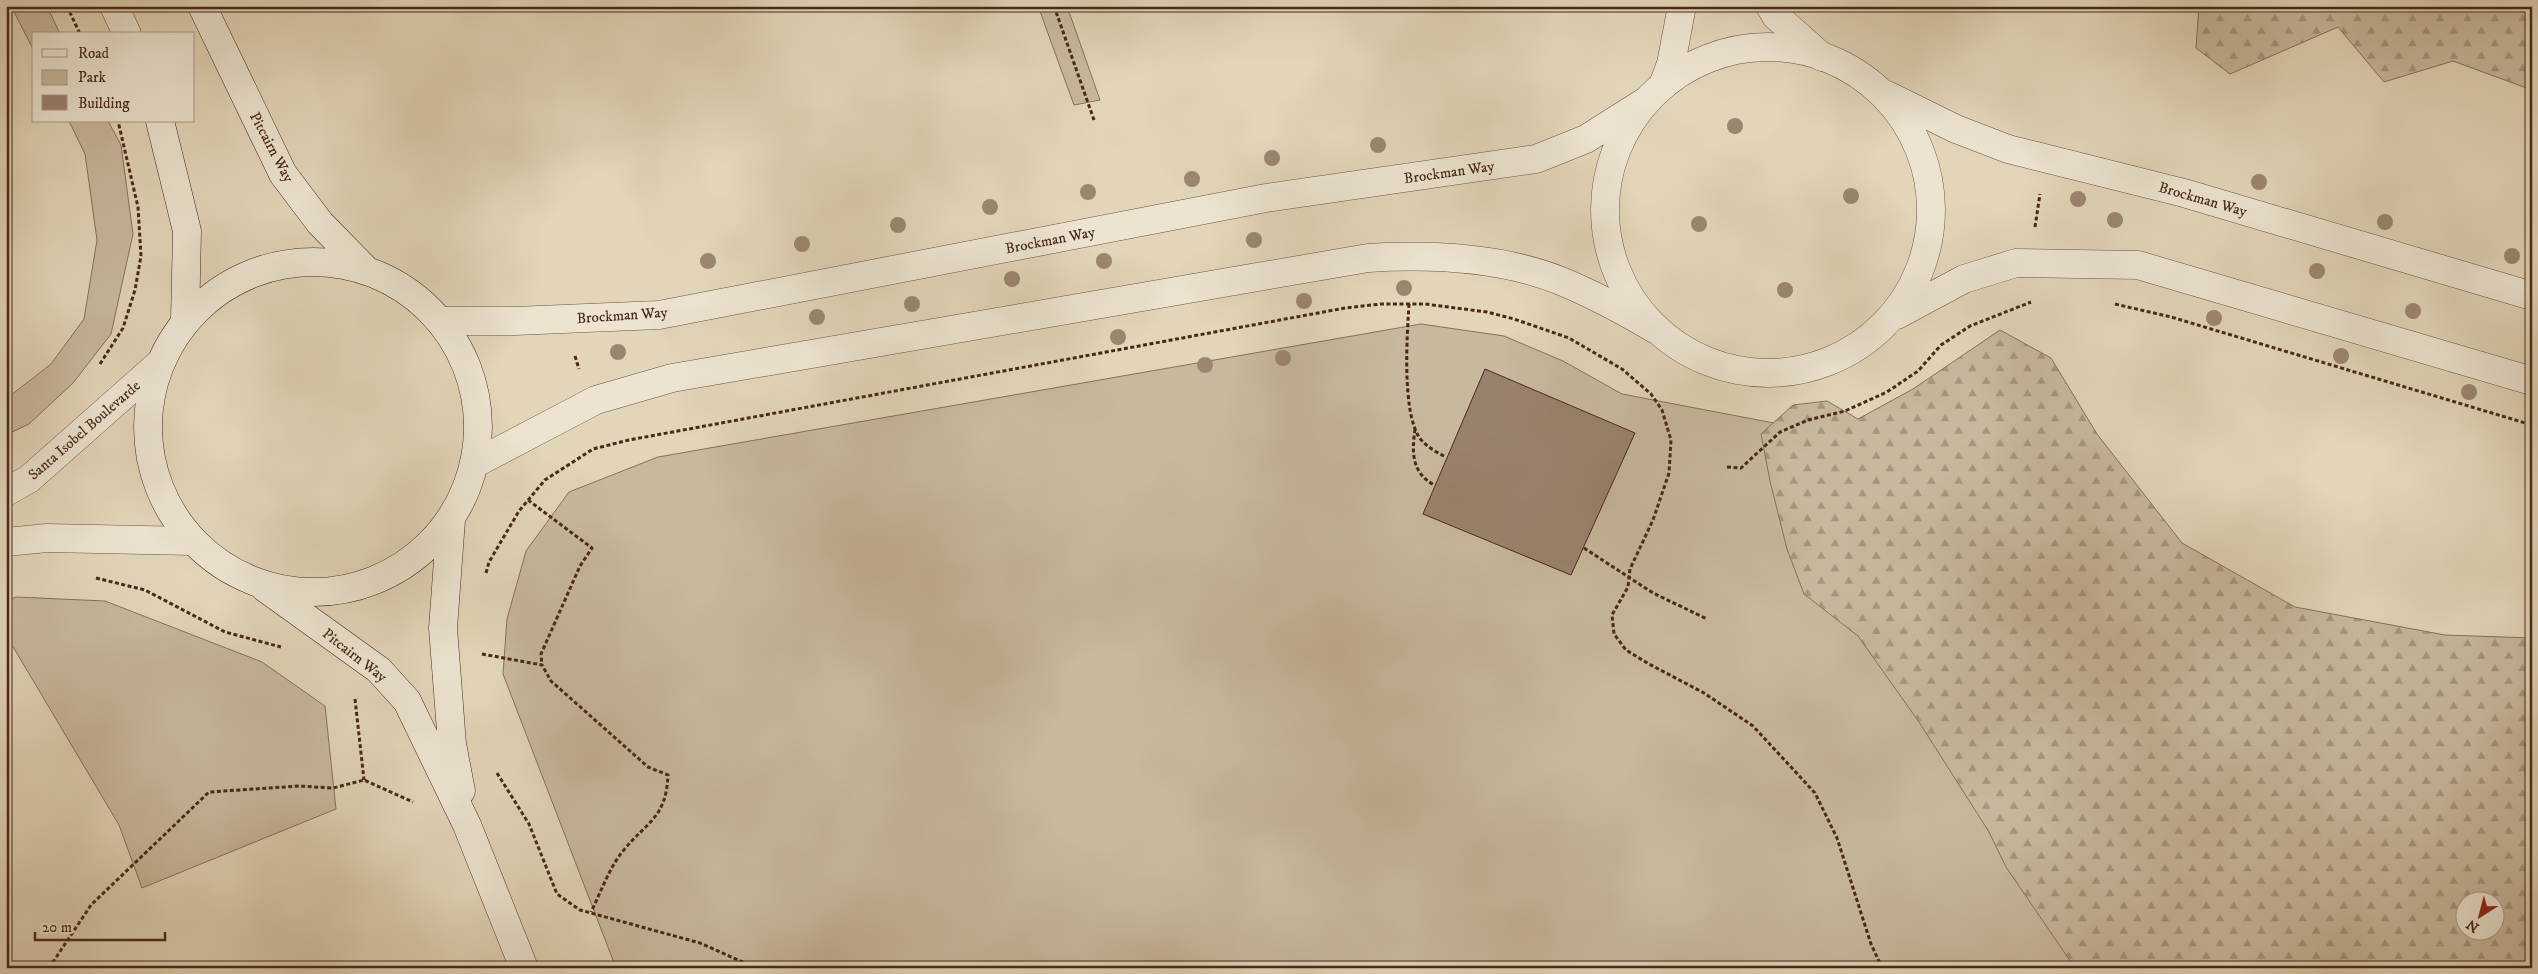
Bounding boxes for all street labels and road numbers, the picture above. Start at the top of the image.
street label: Pitcairn Way [245,109,298,186]
street label: Brockman Way [1403,157,1496,188]
street label: Brockman Way [2156,178,2250,221]
street label: Brockman Way [1004,222,1098,259]
street label: Brockman Way [576,303,669,328]
street label: Santa Isobel Boulevarde [24,376,144,484]
street label: Pitcairn Way [319,624,392,687]

